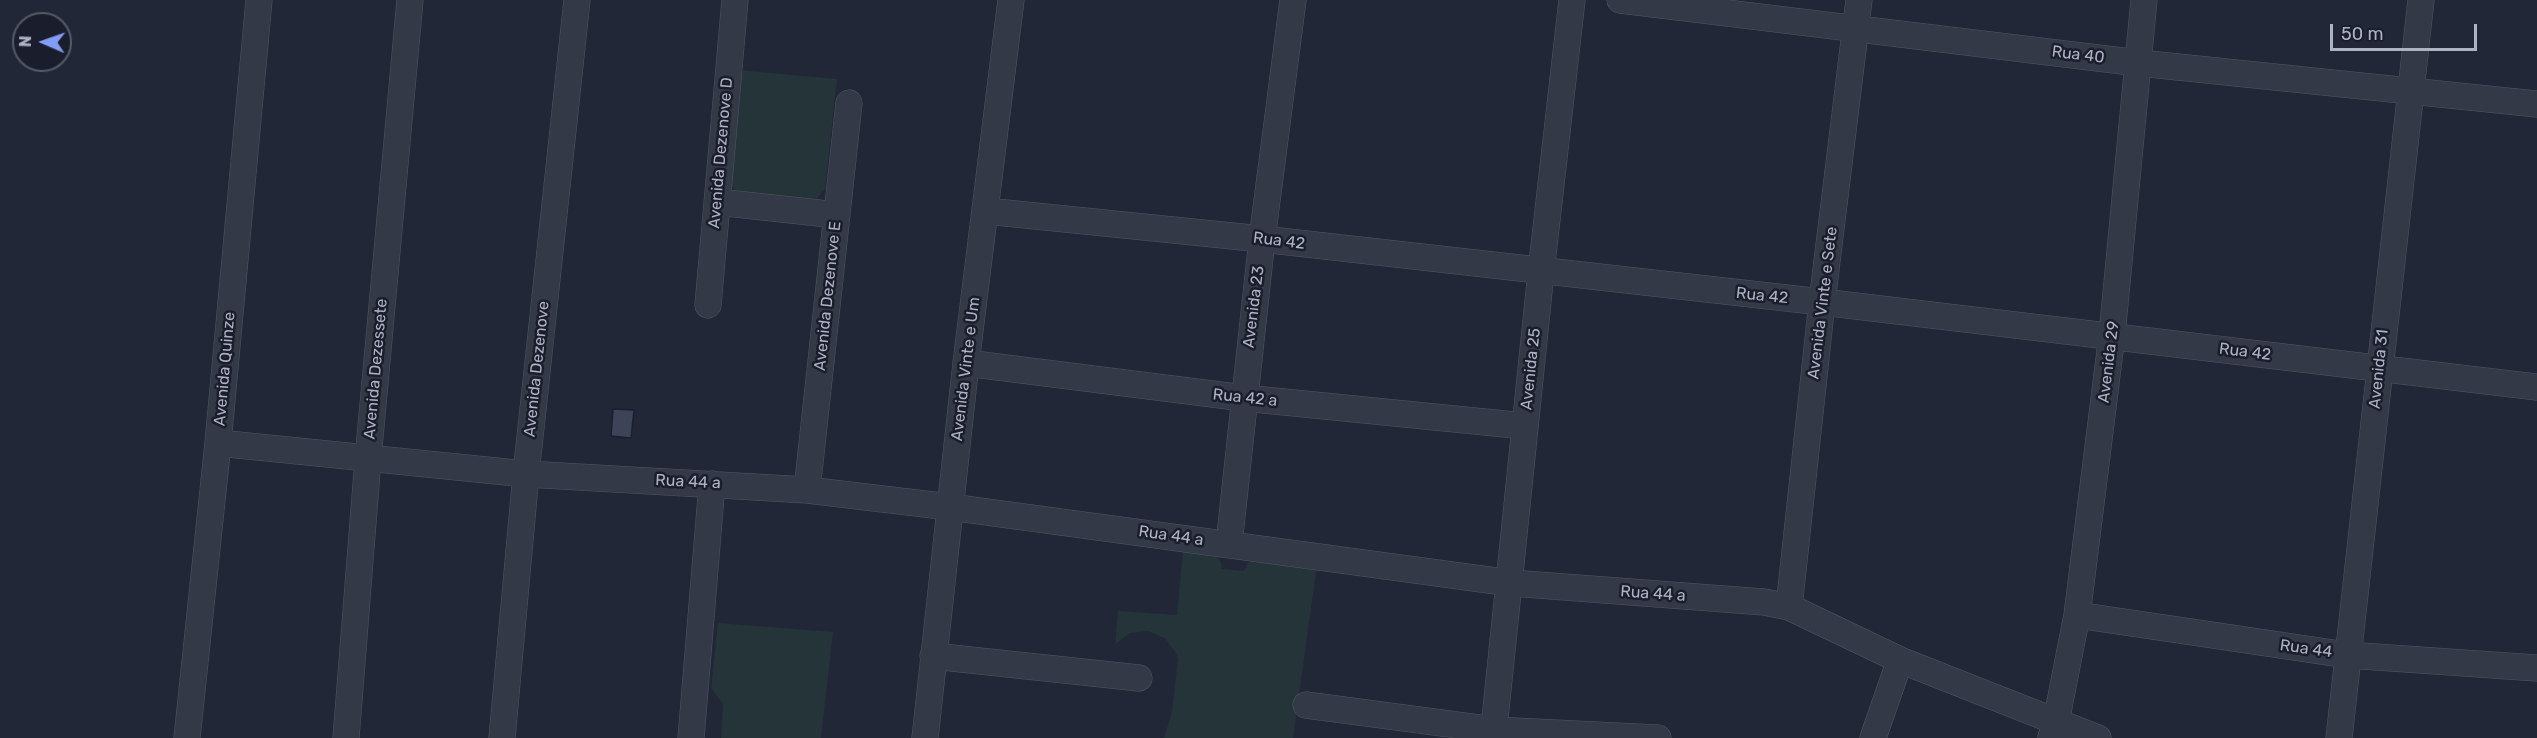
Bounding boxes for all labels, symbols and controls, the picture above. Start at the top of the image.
north arrow [12,12,72,72]
scale bar [2333,12,2480,50]
text: 50 m [2341,23,2384,45]
text: N [16,35,35,48]
street label: Rua 40 [2051,42,2105,68]
street label: Avenida Dezenove D [705,77,737,229]
street label: Avenida Dezenove E [811,220,845,372]
street label: Avenida Vinte e Sete [1804,226,1842,380]
street label: Rua 42 [1252,228,1306,254]
street label: Avenida 23 [1239,265,1269,349]
street label: Rua 42 [1735,284,1789,308]
street label: Avenida Vinte e Um [948,296,984,442]
street label: Avenida Dezessete [360,298,392,440]
street label: Avenida Dezenove [520,300,554,438]
street label: Avenida Quinze [210,311,240,427]
street label: Avenida 29 [2094,320,2124,404]
street label: Avenida 25 [1517,327,1545,411]
street label: Avenida 31 [2365,328,2393,410]
street label: Rua 42 [2218,339,2272,365]
street label: Rua 42 a [1212,385,1278,411]
street label: Rua 44 a [655,471,721,493]
street label: Rua 44 a [1137,522,1205,550]
street label: Rua 44 a [1620,582,1686,606]
street label: Rua 44 [2279,636,2333,662]

